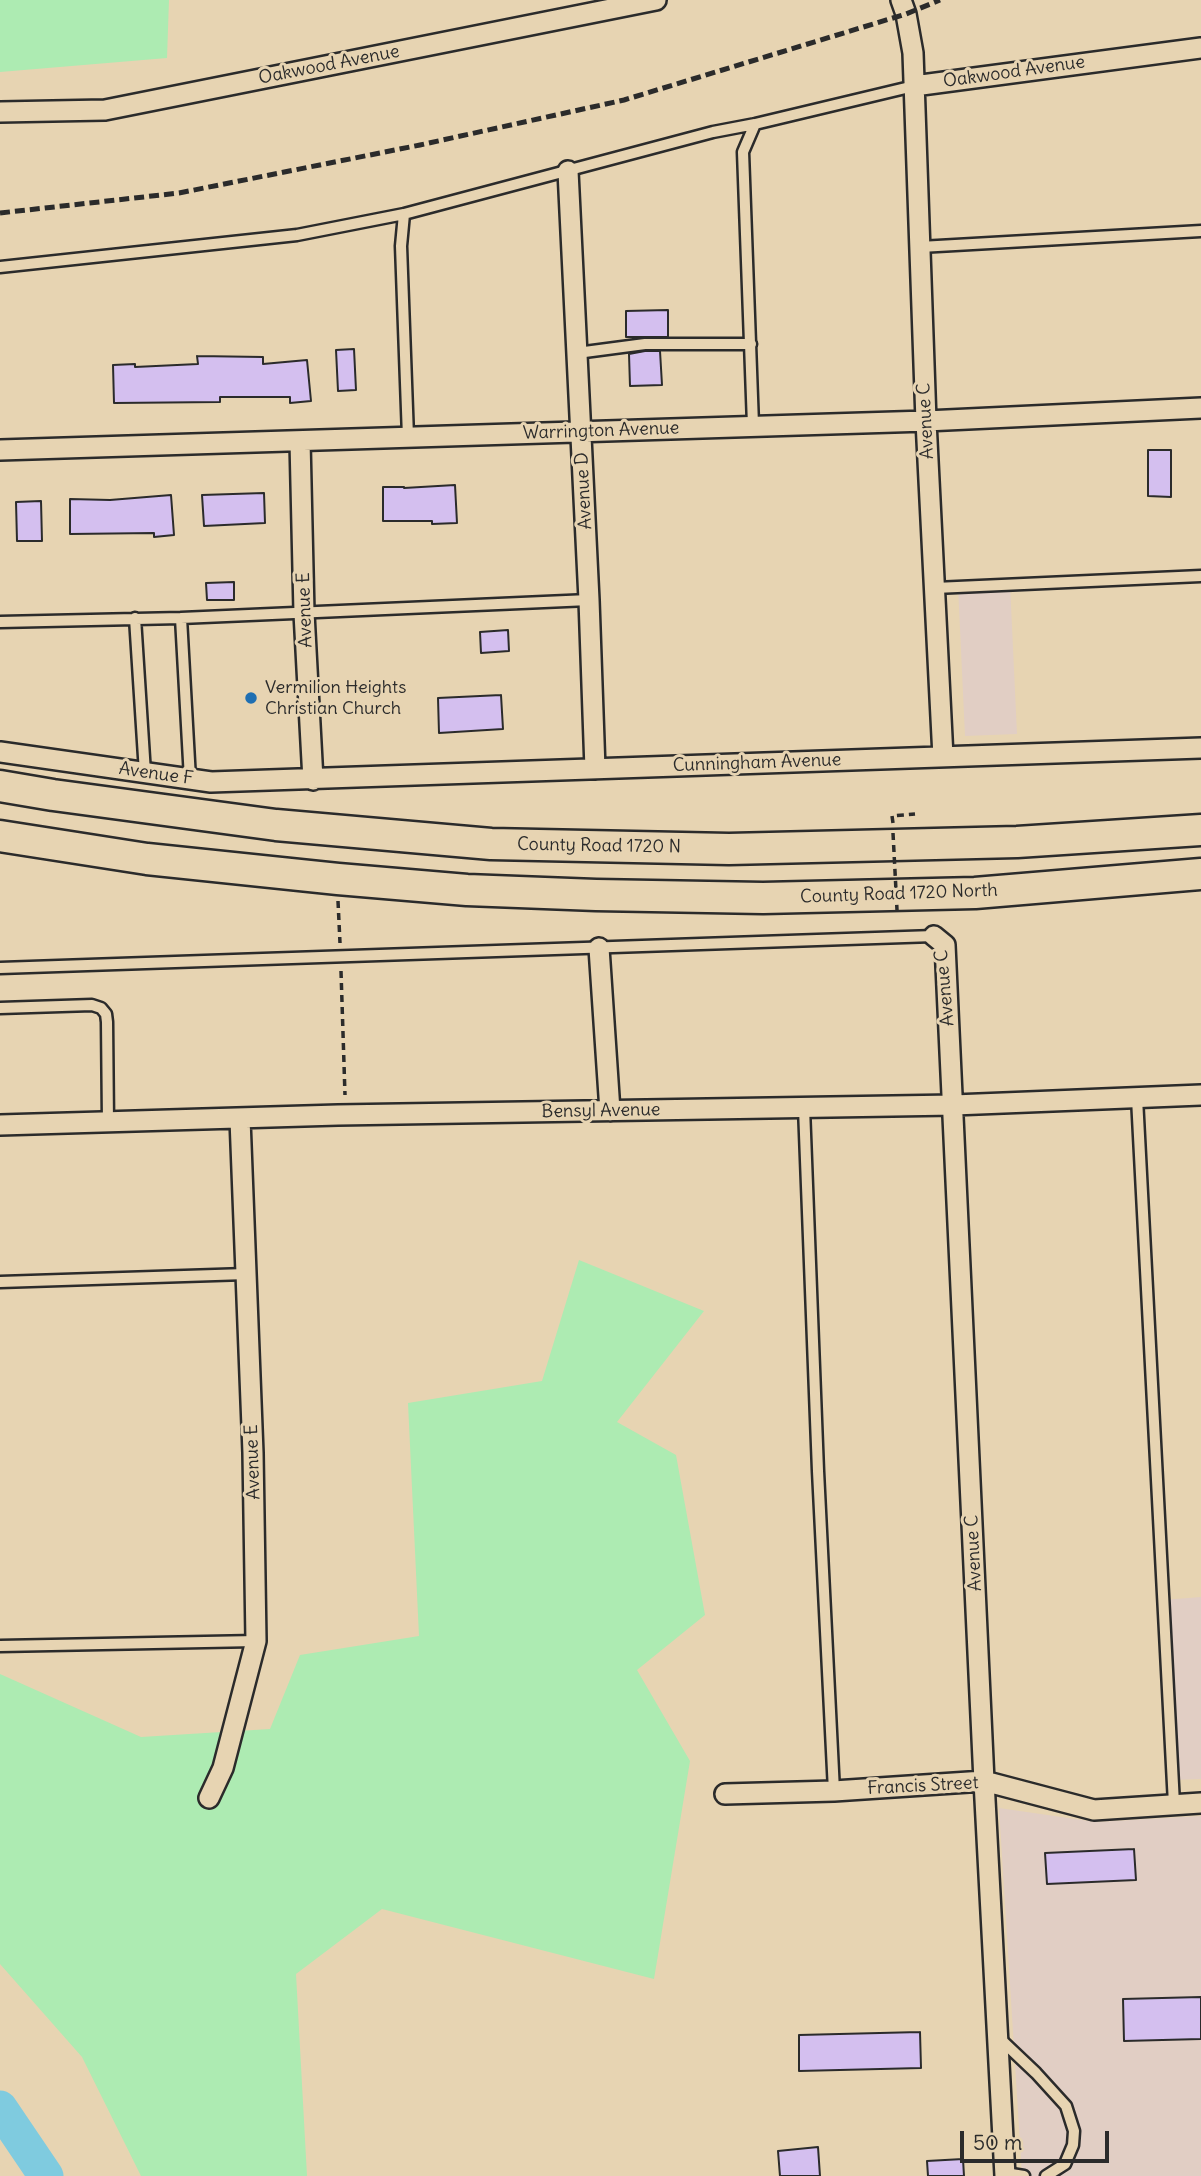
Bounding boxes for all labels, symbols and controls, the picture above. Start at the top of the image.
street label: Oakwood Avenue [257,41,401,89]
street label: Oakwood Avenue [942,51,1086,93]
street label: Avenue C [913,382,939,460]
street label: Warrington Avenue [522,417,680,445]
street label: Avenue D [571,452,597,530]
street label: Avenue E [293,572,317,648]
place label: Vermilion Heights Christian Church [265,677,406,720]
marker: Vermilion Heights Christian Church [243,690,259,706]
street label: Cunningham Avenue [672,749,842,777]
street label: Avenue F [117,758,195,790]
street label: County Road 1720 N [517,834,681,858]
street label: County Road 1720 North [800,880,998,908]
street label: Avenue C [931,949,959,1027]
street label: Bensyl Avenue [541,1099,661,1123]
street label: Avenue E [241,1424,265,1500]
street label: Avenue C [961,1514,987,1592]
street label: Francis Street [867,1772,979,1800]
scale bar [963,2116,1112,2160]
text: 50 m [973,2129,1022,2156]

